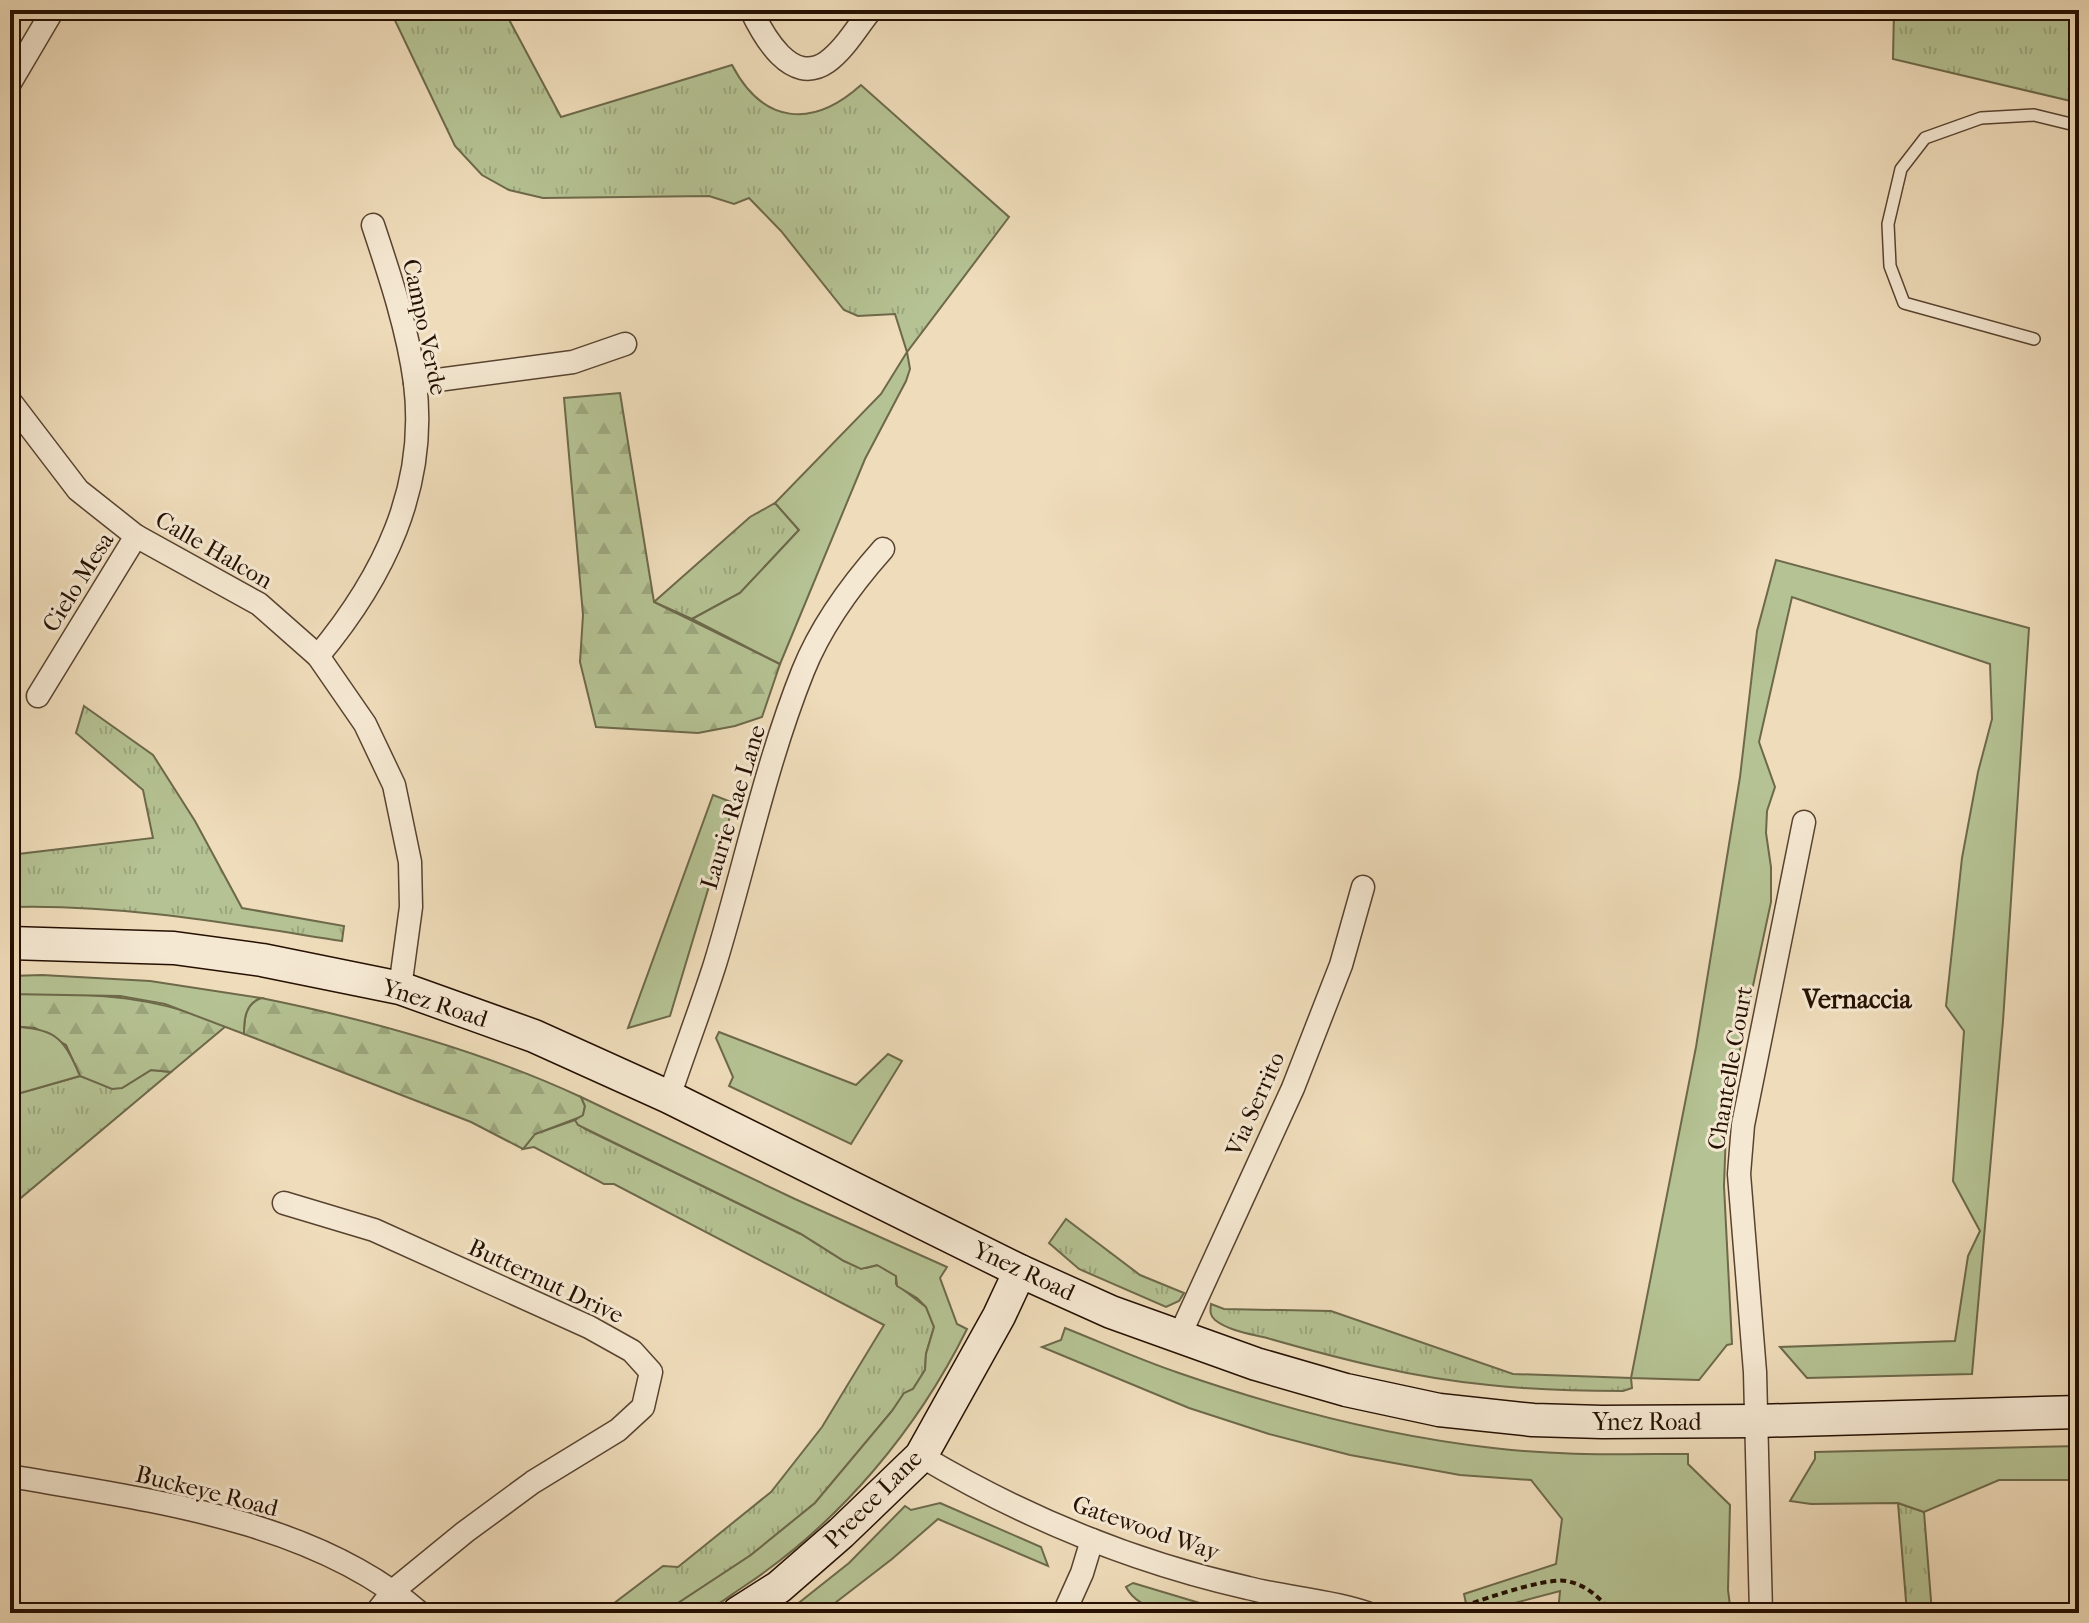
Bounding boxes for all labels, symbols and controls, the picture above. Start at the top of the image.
street label: Campo Verde [397,256,453,398]
street label: Calle Halcon [151,505,278,595]
street label: Cielo Mesa [36,526,120,637]
street label: Laurie Rae Lane [695,721,771,893]
street label: Ynez Road [378,972,492,1033]
street label: Chantelle Court [1702,984,1758,1152]
district label: Vernaccia [1801,984,1913,1015]
street label: Via Serrito [1219,1047,1290,1161]
street label: Butternut Drive [464,1233,628,1329]
street label: Ynez Road [968,1235,1080,1307]
street label: Ynez Road [1591,1408,1703,1436]
street label: Preece Lane [818,1444,928,1554]
street label: Buckeye Road [133,1460,282,1522]
street label: Gatewood Way [1069,1490,1224,1567]

